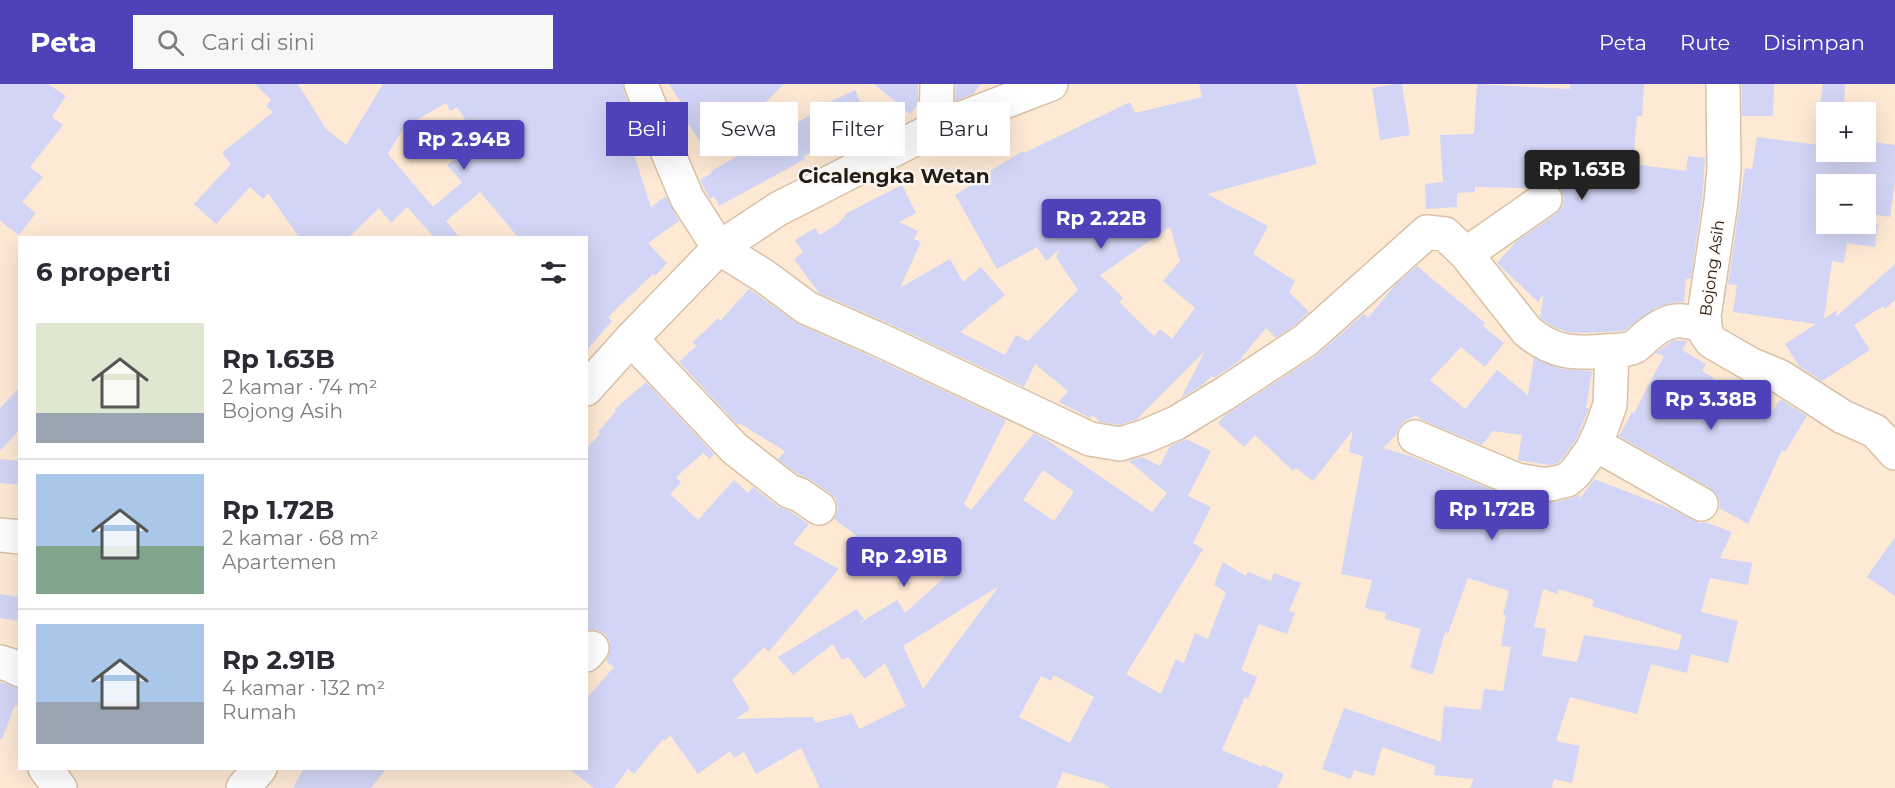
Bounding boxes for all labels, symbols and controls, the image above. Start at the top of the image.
search box [133,15,553,69]
text: Peta [30,25,97,59]
icon: search [154,26,187,59]
text: Cari di sini [202,29,315,56]
text: Peta [1599,30,1647,55]
text: Rute [1680,30,1730,55]
text: Disimpan [1763,30,1865,55]
chip: Beli [606,102,688,156]
chip: Sewa [700,102,798,156]
chip: Filter [810,102,905,156]
chip: Baru [917,102,1010,156]
map controls [1816,102,1876,234]
button: + [1816,102,1876,162]
pin: Rp 2.94B [402,120,526,171]
text: Rp 2.94B [417,127,511,151]
pin: Rp 1.63B [1520,150,1644,201]
text: Rp 1.63B [1539,157,1625,181]
district label: Cicalengka Wetan [798,164,990,188]
button: − [1816,174,1876,234]
pin: Rp 2.22B [1039,199,1163,250]
text: Rp 2.22B [1056,206,1146,230]
street label: Bojong Asih [1696,219,1728,317]
text: 6 properti [36,256,171,288]
icon: filters [537,256,570,289]
text: Rp 1.63B [222,343,335,375]
icon: home [84,347,156,419]
text: 2 kamar · 74 m² [222,375,377,399]
pin: Rp 3.38B [1649,380,1773,431]
text: Rp 3.38B [1665,387,1757,411]
text: Bojong Asih [222,399,343,423]
pin: Rp 1.72B [1430,490,1554,541]
text: Rp 1.72B [222,494,334,526]
text: Rp 1.72B [1449,497,1535,521]
icon: home [84,498,156,570]
text: 2 kamar · 68 m² [222,526,379,550]
pin: Rp 2.91B [842,537,966,588]
text: Rp 2.91B [860,544,948,568]
text: Apartemen [222,550,337,574]
text: Rp 2.91B [222,644,335,676]
icon: home [84,648,156,720]
text: 4 kamar · 132 m² [222,676,385,700]
text: Rumah [222,700,296,724]

